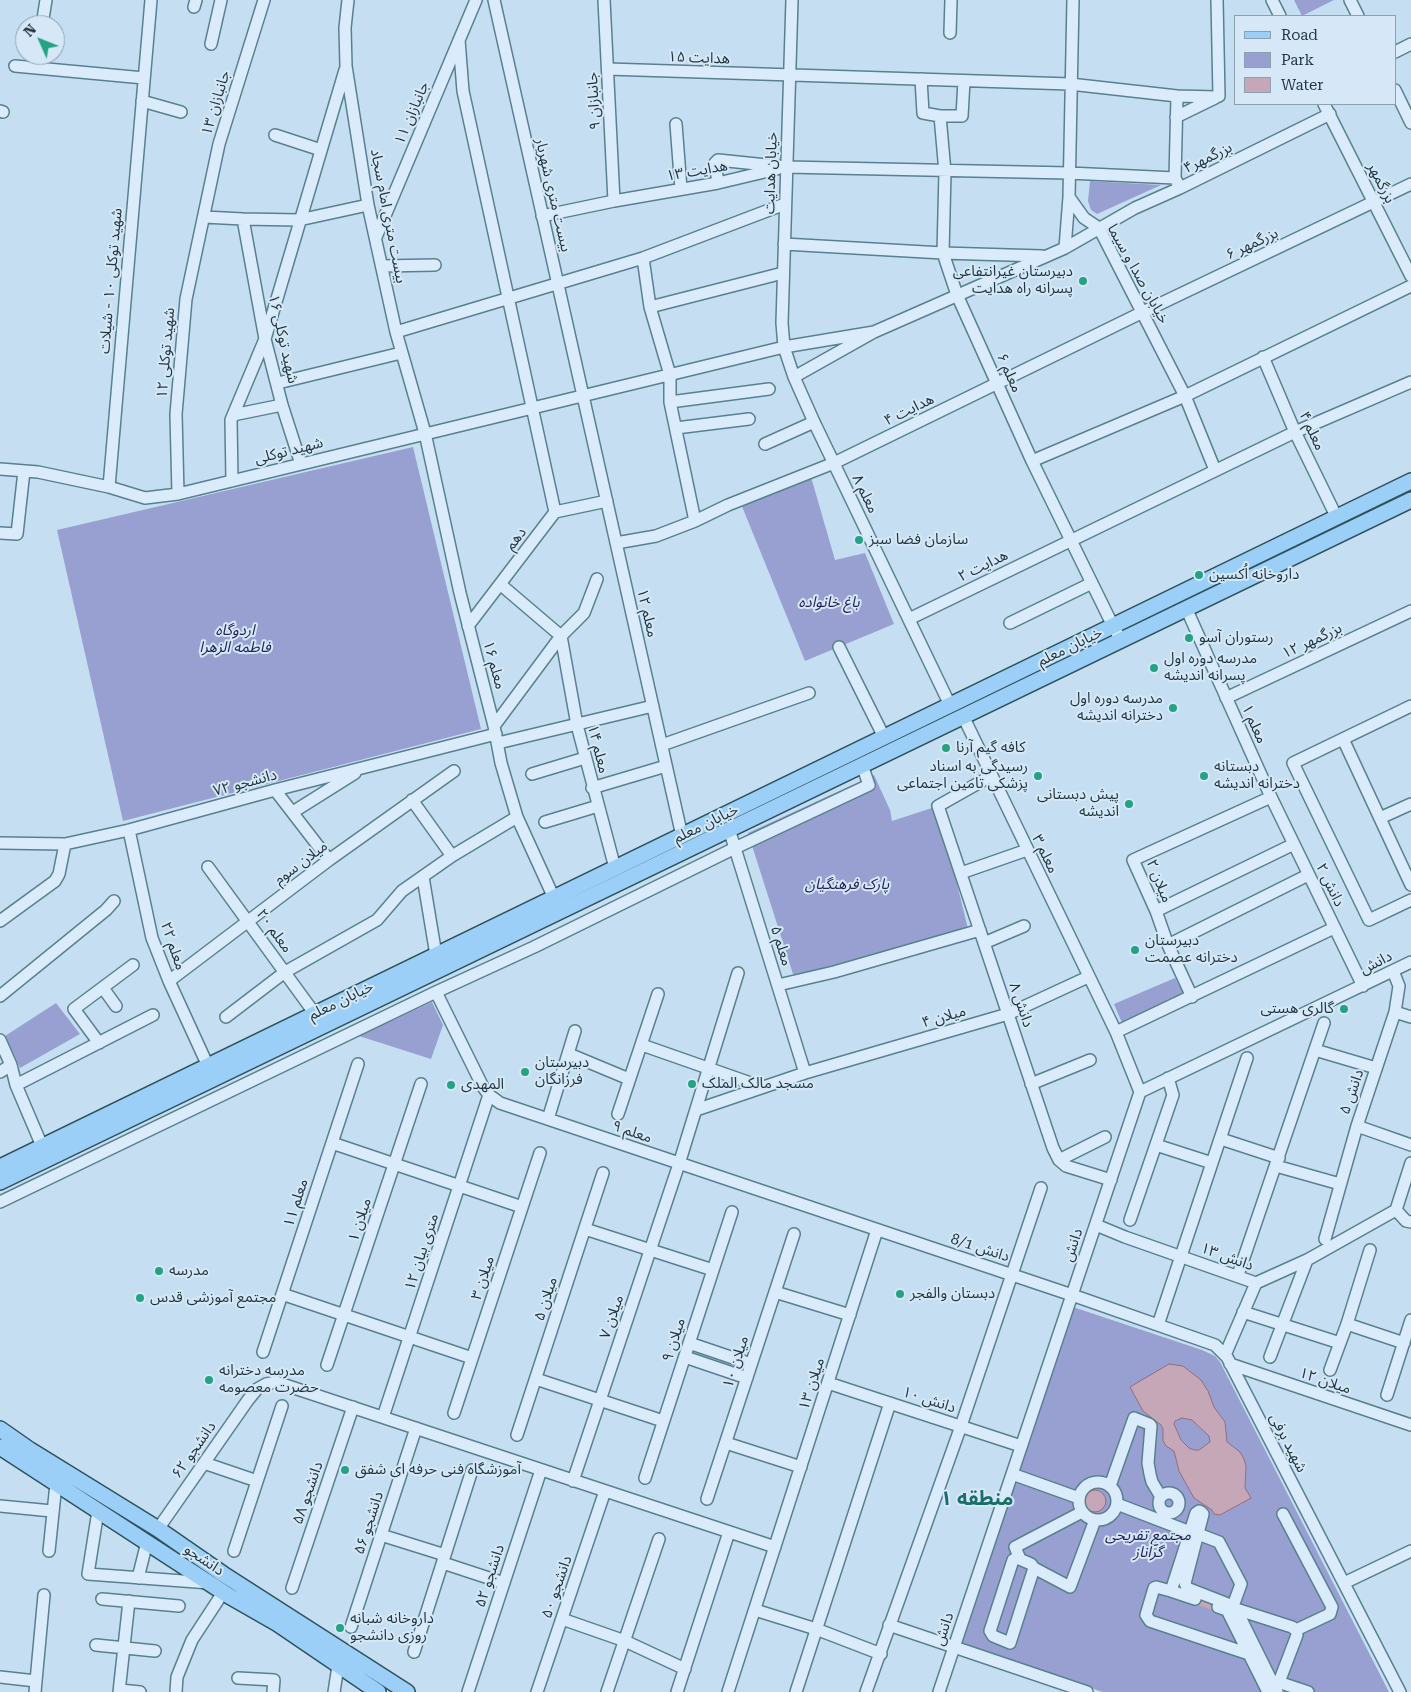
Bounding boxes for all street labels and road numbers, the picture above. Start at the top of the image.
street label: هدایت ۱۵ [668,48,730,68]
street label: جانبازان ۱۳ [198,68,234,138]
street label: جانبازان ۹ [583,72,605,130]
street label: جانبازان ۱۱ [391,79,433,147]
street label: خیابان هدایت [761,132,781,214]
street label: بیست متری شهریار [531,136,575,254]
street label: بزرگمهر۴ [1181,139,1235,177]
street label: بیست متری امام سجاد [366,147,410,285]
street label: هدایت ۱۳ [665,157,729,185]
street label: بزرگمهر [1363,160,1399,206]
street label: شهید توکلی ۱۰ - شیلات [96,207,126,355]
street label: خیابان صدا و سیما [1103,221,1173,327]
street label: بزرگمهر ۶ [1223,224,1281,264]
street label: شهید توکلی ۱۶ [264,293,302,385]
street label: شهید توکلی ۱۲ [153,307,179,399]
street label: معلم ۶ [992,351,1026,395]
street label: هدایت ۴ [881,390,937,430]
street label: معلم ۴ [1295,409,1329,453]
street label: شهید توکلی [253,434,325,468]
street label: معلم ۸ [848,472,882,516]
street label: دهم [501,524,531,554]
street label: هدایت ۲ [955,546,1011,586]
street label: معلم ۱۲ [633,587,661,639]
street label: بزرگمهر ۱۲ [1279,619,1345,663]
street label: خیابان معلم [1035,624,1105,670]
street label: معلم ۱۶ [479,639,509,691]
street label: معلم ۱ [1237,702,1271,746]
street label: معلم ۱۴ [583,723,613,775]
street label: دانشجو ۷۲ [211,766,279,800]
street label: خیابان معلم [671,801,741,847]
street label: معلم ۳ [1028,832,1062,876]
street label: میلان سوم [271,837,331,889]
street label: میلان ۲ [1142,857,1176,905]
street label: دانش ۲ [1312,860,1348,910]
street label: معلم ۲۰ [252,906,296,956]
street label: معلم ۲۲ [156,920,190,972]
street label: معلم ۵ [766,924,796,968]
street label: دانش [1357,947,1395,979]
street label: خیابان معلم [306,978,376,1024]
street label: دانش ۸ [1005,980,1037,1030]
street label: میلان ۴ [920,1002,968,1032]
street label: دانش ۵ [1336,1067,1368,1117]
street label: معلم ۹ [610,1117,654,1147]
street label: معلم ۱۱ [280,1177,312,1229]
street label: میلان ۱ [344,1196,376,1244]
street label: ۱۲ متری بیان [401,1211,443,1293]
street label: دانش [1059,1226,1087,1264]
street label: دانش 8/1 [948,1230,1012,1266]
street label: دانش ۱۳ [1198,1239,1256,1275]
street label: میلان ۳ [467,1254,499,1302]
street label: میلان ۵ [530,1275,562,1323]
street label: میلان ۷ [596,1293,628,1341]
street label: میلان ۹ [658,1316,690,1364]
street label: میلان ۱۰ [719,1334,753,1390]
street label: میلان ۱۳ [795,1356,829,1412]
street label: میلان ۱۲ [1297,1364,1353,1398]
street label: دانش ۱۰ [900,1383,958,1417]
street label: شهید برفی [1265,1410,1311,1476]
street label: دانشجو ۶۲ [168,1418,220,1482]
street label: دانشجو ۵۸ [289,1459,327,1527]
street label: دانشجو ۵۶ [350,1489,388,1557]
street label: دانشجو [181,1540,227,1580]
street label: دانشجو ۵۲ [471,1542,509,1610]
street label: دانشجو ۵۰ [538,1553,576,1621]
street label: دانش [930,1610,958,1648]

